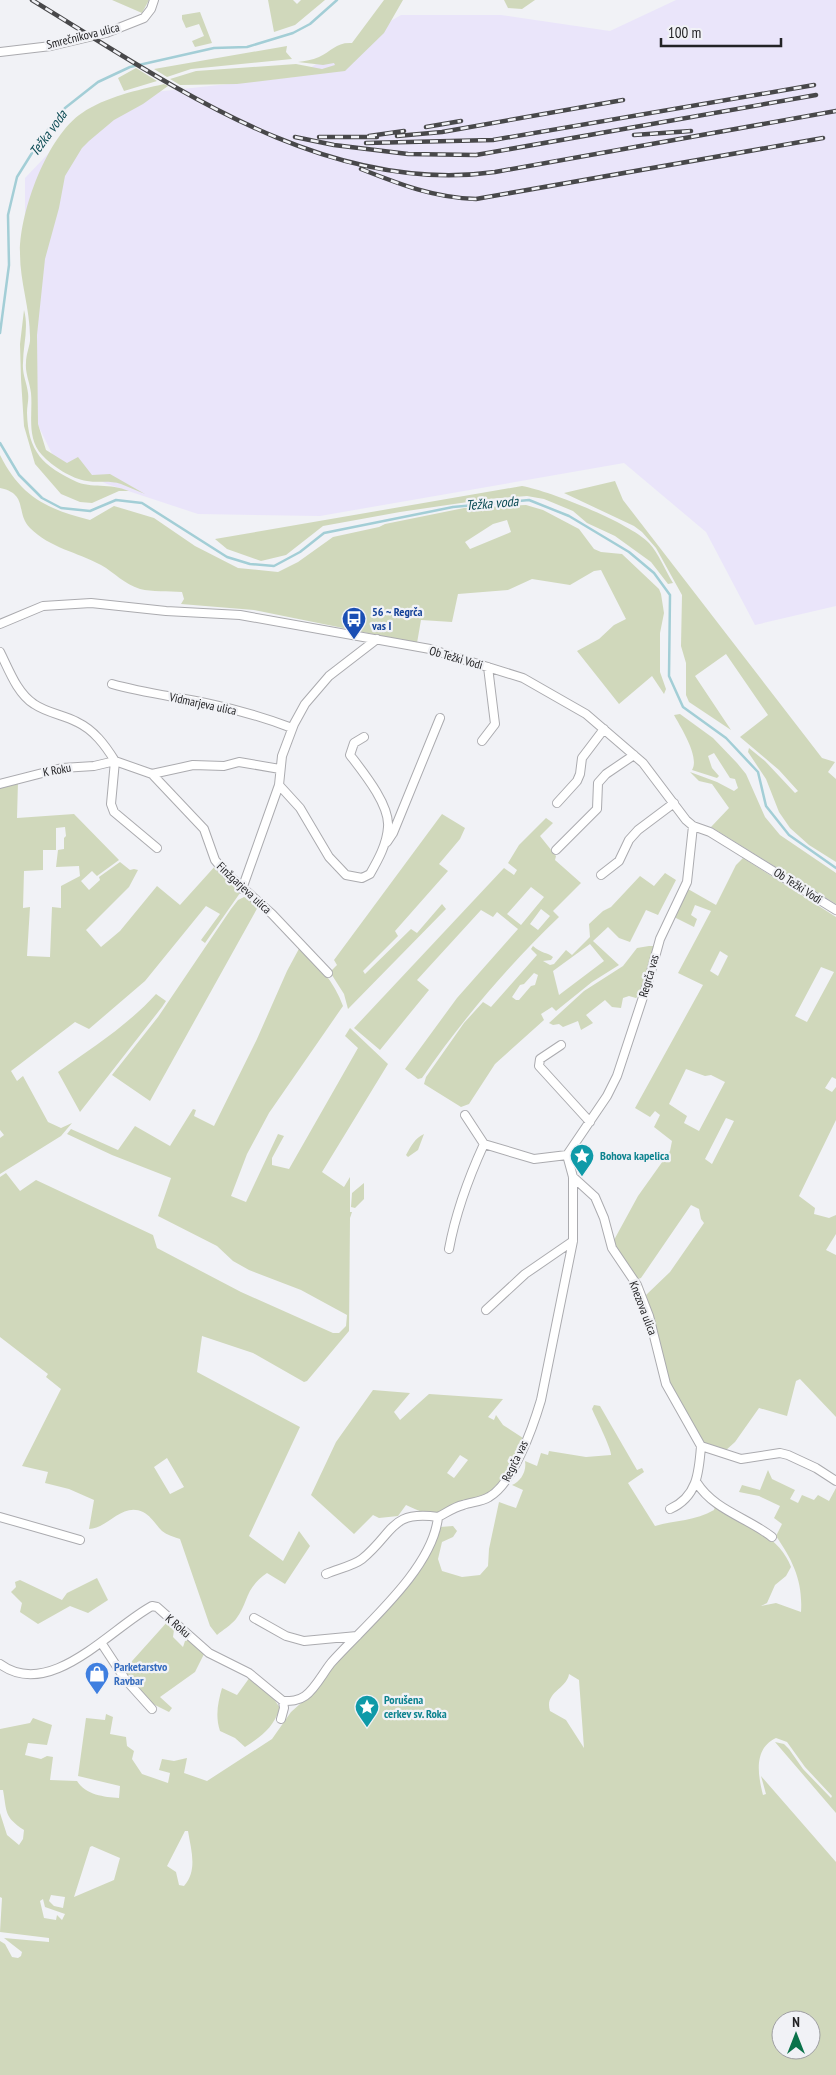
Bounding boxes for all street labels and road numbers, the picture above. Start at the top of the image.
street label: Smrečnikova ulica [45,19,121,52]
street label: Ob Težki Vodi [428,643,485,672]
street label: Vidmarjeva ulica [167,689,238,718]
street label: K Roku [42,760,72,779]
street label: Finžgarjeva ulica [214,859,275,917]
street label: Ob Težki Vodi [771,864,825,907]
street label: Regrča vas [635,953,662,999]
street label: Knezova ulica [626,1279,661,1337]
street label: Regrča vas [498,1438,531,1484]
street label: K Roku [163,1611,194,1641]

